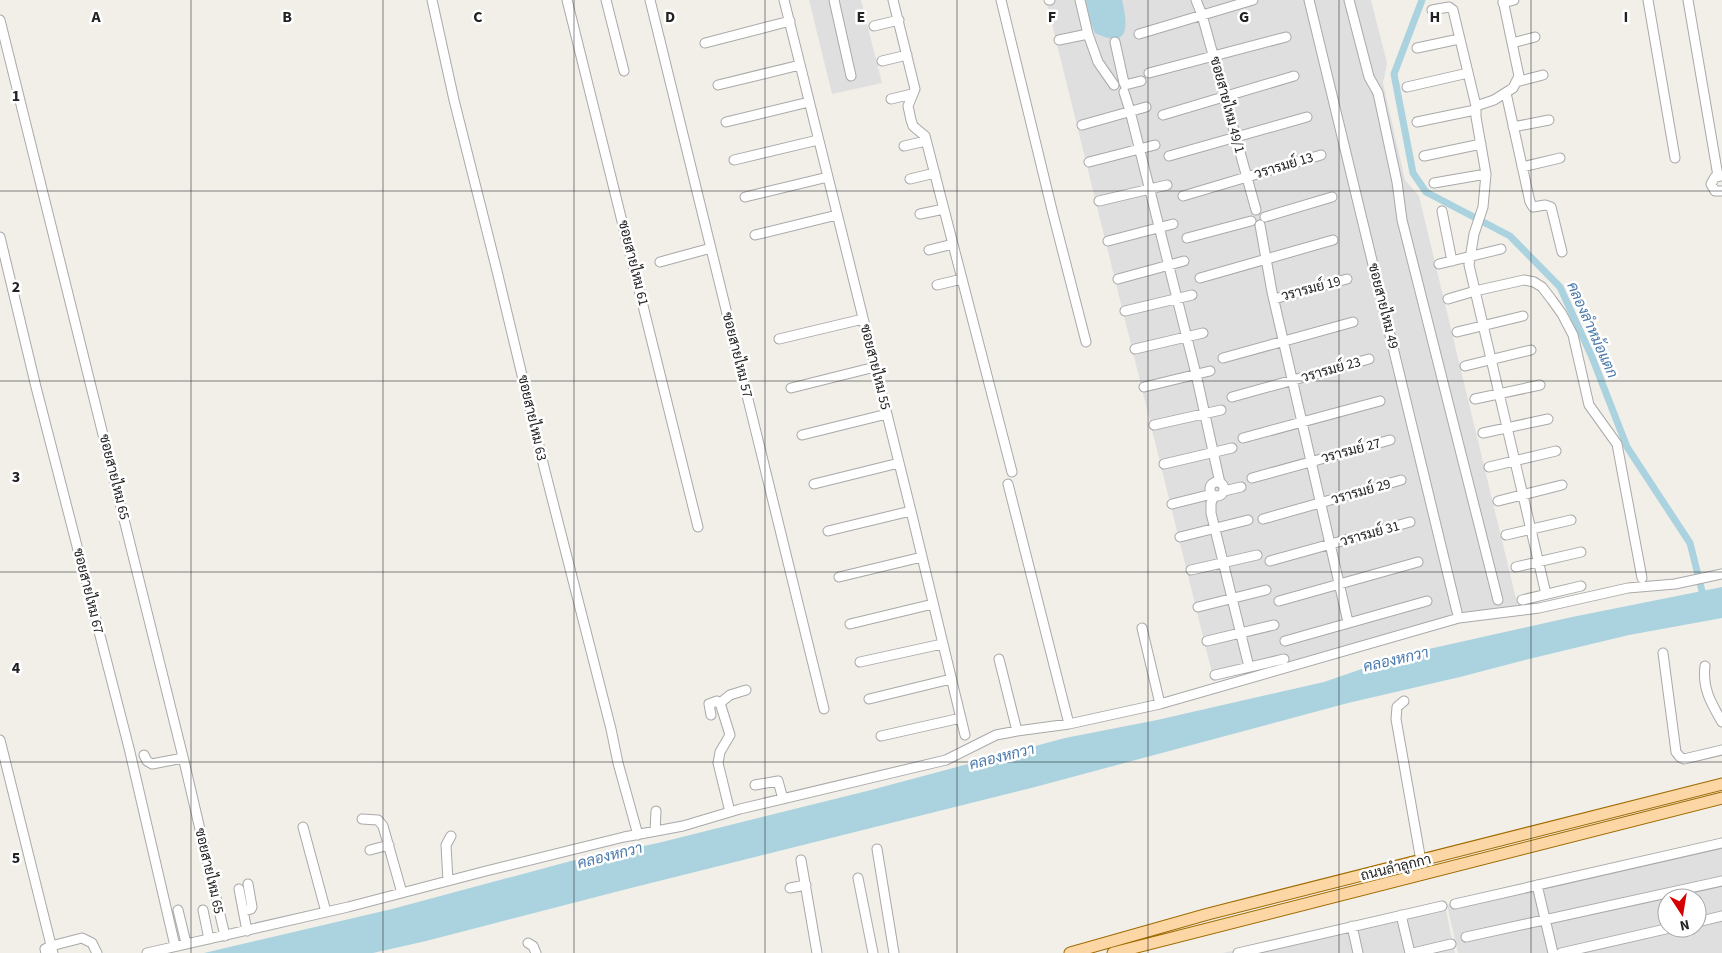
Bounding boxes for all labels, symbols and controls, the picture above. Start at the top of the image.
text: A [90,6,101,28]
text: B [282,6,292,28]
text: C [473,6,483,28]
text: D [665,6,675,28]
text: E [857,6,865,28]
text: F [1048,6,1056,28]
text: G [1239,6,1249,28]
text: H [1430,6,1440,28]
text: I [1624,6,1628,28]
street label: ซอยสายไหม 49/1 [1204,54,1250,156]
text: 1 [12,85,20,107]
street label: วรารมย์ 13 [1252,148,1316,184]
street label: ซอยสายไหม 61 [613,218,653,308]
street label: ซอยสายไหม 49 [1363,261,1403,351]
street label: วรารมย์ 19 [1279,271,1343,307]
text: 2 [12,276,20,298]
water label: คลองลำหม้อแตก [1561,279,1623,381]
street label: ซอยสายไหม 57 [717,310,757,400]
street label: ซอยสายไหม 55 [855,322,895,412]
street label: วรารมย์ 23 [1299,352,1363,388]
street label: ซอยสายไหม 63 [512,373,552,463]
street label: ซอยสายไหม 65 [94,432,134,522]
street label: วรารมย์ 27 [1319,433,1383,469]
text: 3 [12,466,20,488]
street label: วรารมย์ 29 [1329,474,1393,510]
street label: วรารมย์ 31 [1338,516,1402,552]
street label: ซอยสายไหม 67 [68,546,108,636]
water label: คลองหกวา [1361,642,1431,678]
text: 4 [12,657,21,679]
water label: คลองหกวา [967,739,1037,775]
street label: ซอยสายไหม 65 [189,826,229,916]
water label: คลองหกวา [575,838,645,874]
text: 5 [12,847,20,869]
street label: ถนนลำลูกกา [1359,850,1433,886]
north arrow [1657,888,1707,938]
text: N [1678,914,1691,935]

